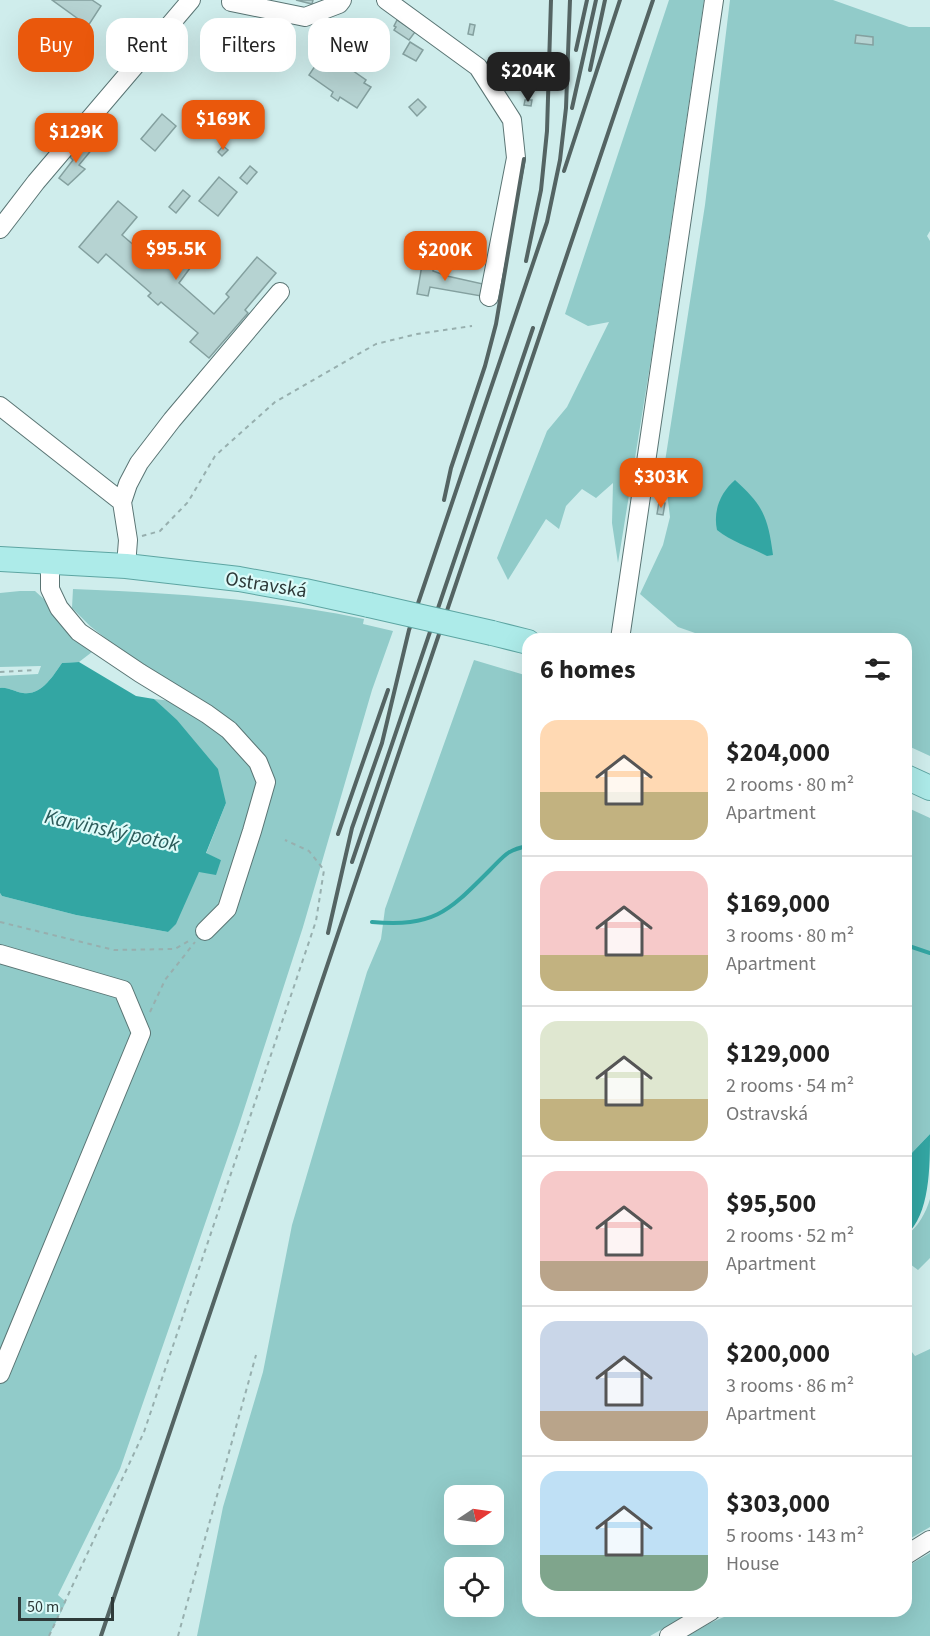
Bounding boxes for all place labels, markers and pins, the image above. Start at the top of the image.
pin: $204K [486,52,570,103]
pin: $169K [181,100,265,151]
pin: $129K [34,113,118,164]
pin: $95.5K [127,230,225,281]
pin: $200K [403,231,487,282]
pin: $303K [619,458,703,509]

